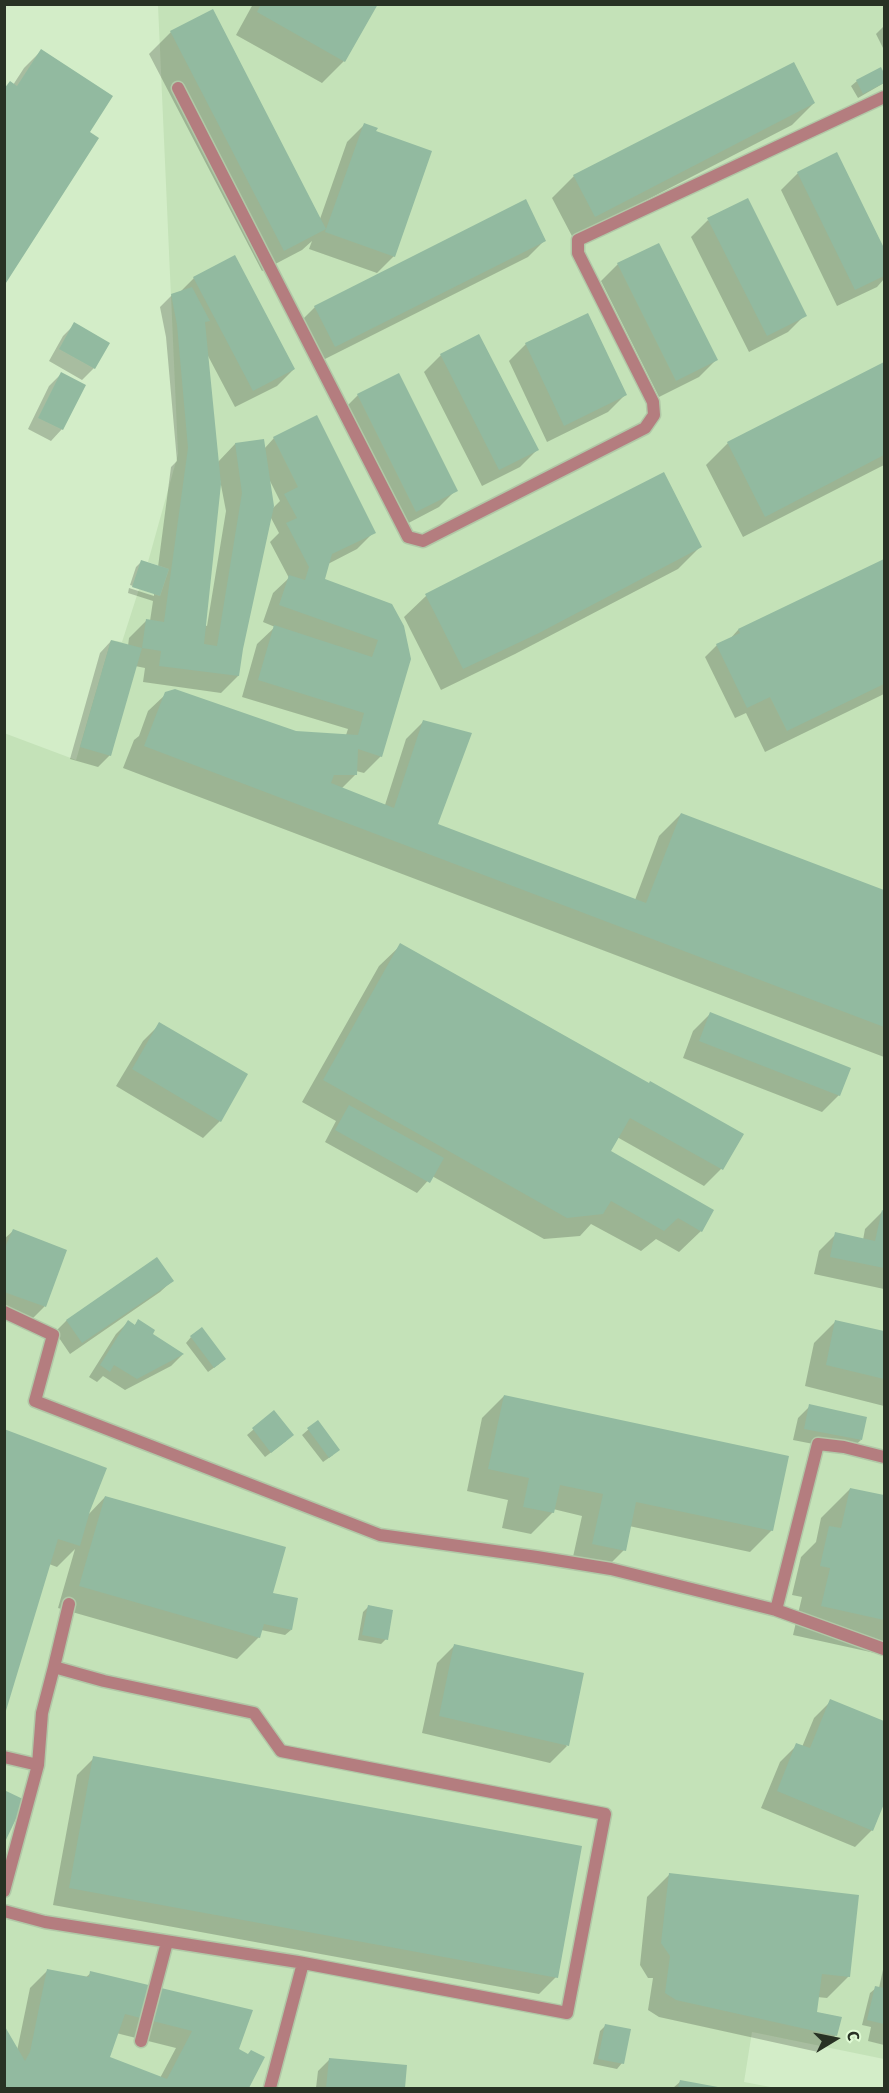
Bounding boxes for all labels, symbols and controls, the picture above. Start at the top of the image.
north arrow [805,2009,865,2069]
text: С [843,2030,863,2042]

